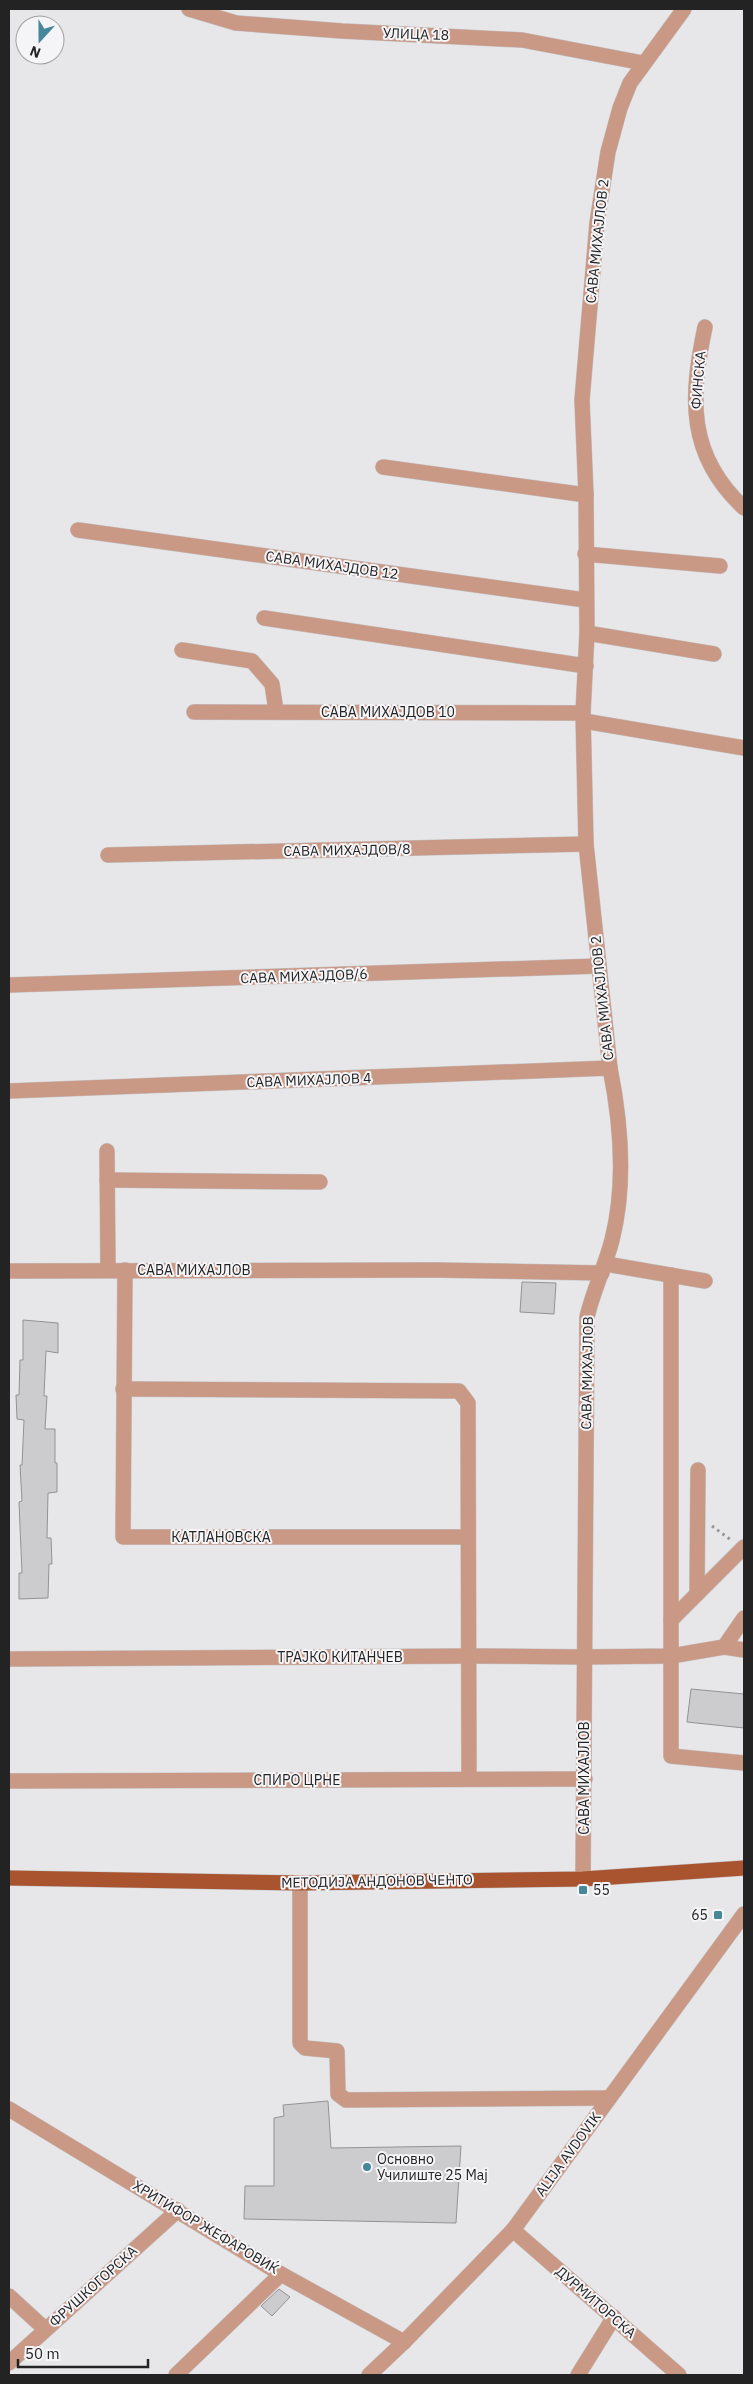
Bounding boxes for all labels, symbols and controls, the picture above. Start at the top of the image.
north arrow [15,15,65,65]
street label: УЛИЦА 18 [383,24,449,44]
text: N [27,42,43,62]
street label: САВА МИХАЈЛОВ 2 [582,178,612,304]
street label: ФИНСКА [686,350,710,410]
street label: САВА МИХАЈДОВ 12 [264,547,400,583]
street label: САВА МИХАЈДОВ 10 [321,703,455,721]
street label: САВА МИХАЈДОВ/8 [283,840,411,860]
street label: САВА МИХАЈЛОВ 2 [587,935,617,1061]
street label: САВА МИХАЈДОВ/6 [240,965,368,987]
street label: САВА МИХАЈЛОВ 4 [246,1069,372,1091]
street label: САВА МИХАЈЛОВ [137,1261,251,1279]
street label: САВА МИХАЈЛОВ [577,1316,597,1430]
street label: КАТЛАНОВСКА [171,1528,271,1546]
street label: ТРАЈКО КИТАНЧЕВ [277,1648,403,1666]
street label: САВА МИХАЈЛОВ [575,1721,593,1835]
street label: СПИРО ЦРНЕ [254,1771,340,1789]
street label: МЕТОДИЈА АНДОНОВ ЧЕНТО [281,1870,473,1892]
place label: 55 [593,1881,610,1899]
marker: 55 [577,1884,589,1896]
place label: 65 [691,1906,708,1924]
marker: 65 [712,1909,724,1921]
street label: ALIJA AVDOVIK [531,2108,605,2200]
place label: Основно Училиште 25 Мај [377,2150,488,2184]
marker: Основно Училиште 25 Мај [361,2161,373,2173]
street label: ХРИТИФОР ЖЕФАРОВИЌ [130,2175,283,2278]
street label: ФРУШКОГОРСКА [45,2242,141,2330]
street label: ДУРМИТОРСКА [552,2262,640,2342]
scale bar [18,2336,148,2368]
text: 50 m [25,2344,60,2363]

